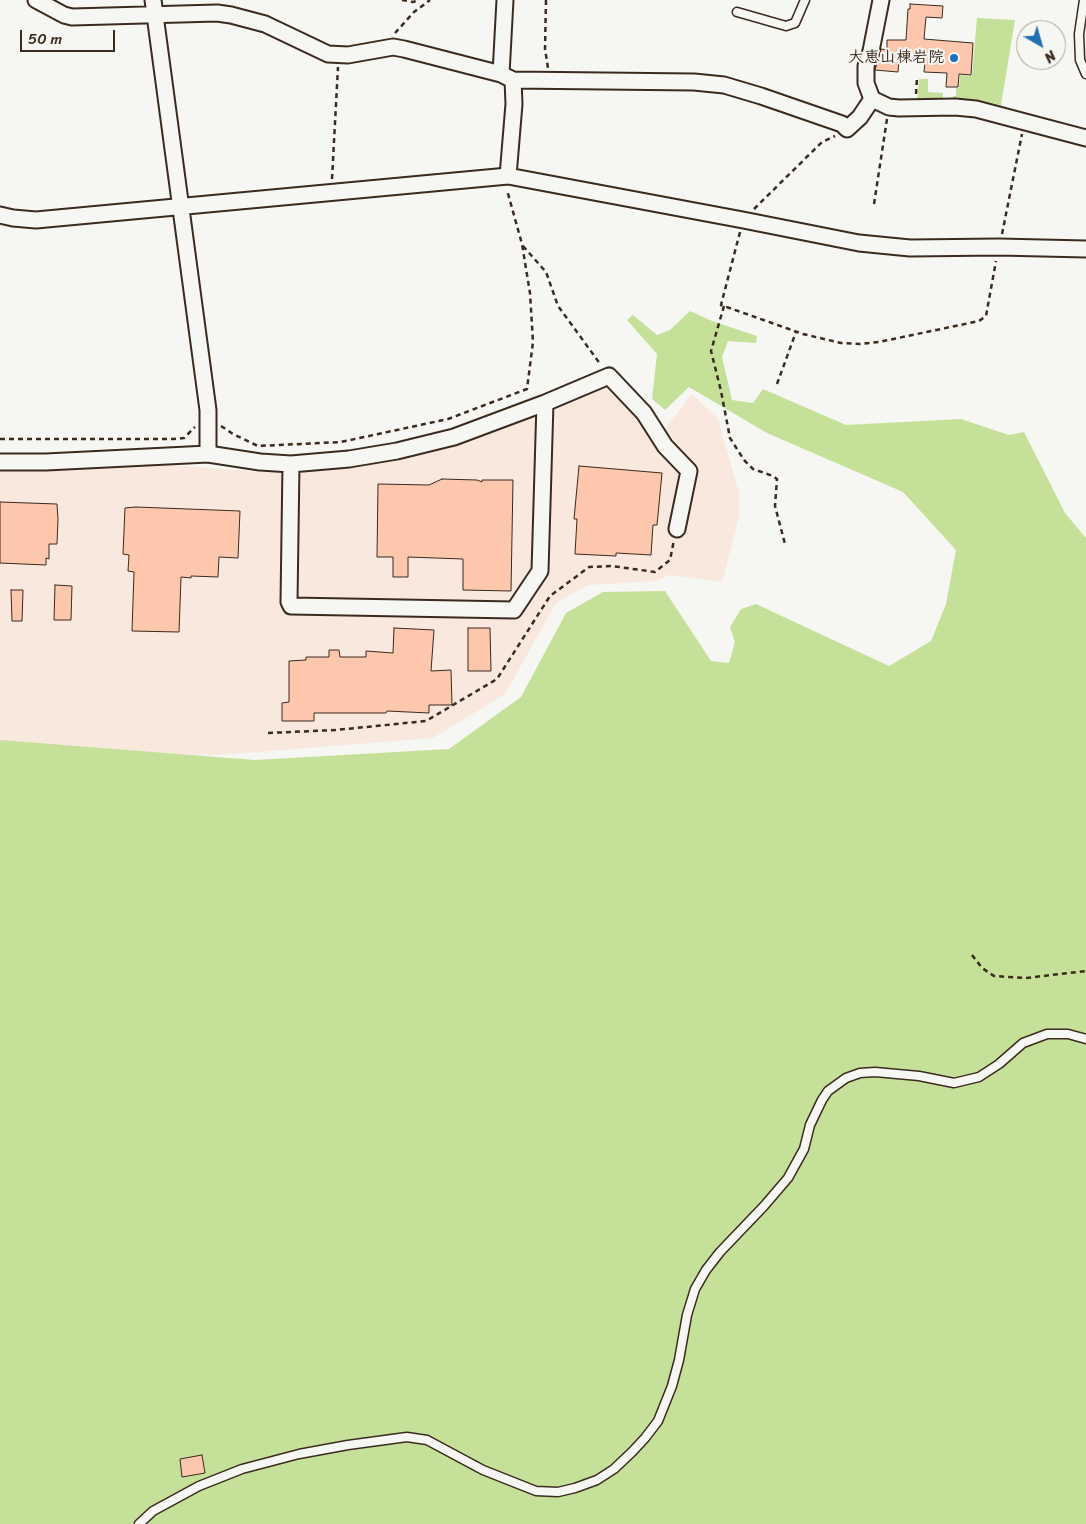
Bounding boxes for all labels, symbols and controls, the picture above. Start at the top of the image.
scale bar [22,20,118,52]
north arrow [1016,20,1066,70]
text: 50 m [28,26,62,52]
text: N [1038,44,1061,69]
place label: 大恵山棟岩院 [848,48,944,68]
marker: 大恵山棟岩院 [948,52,960,64]

